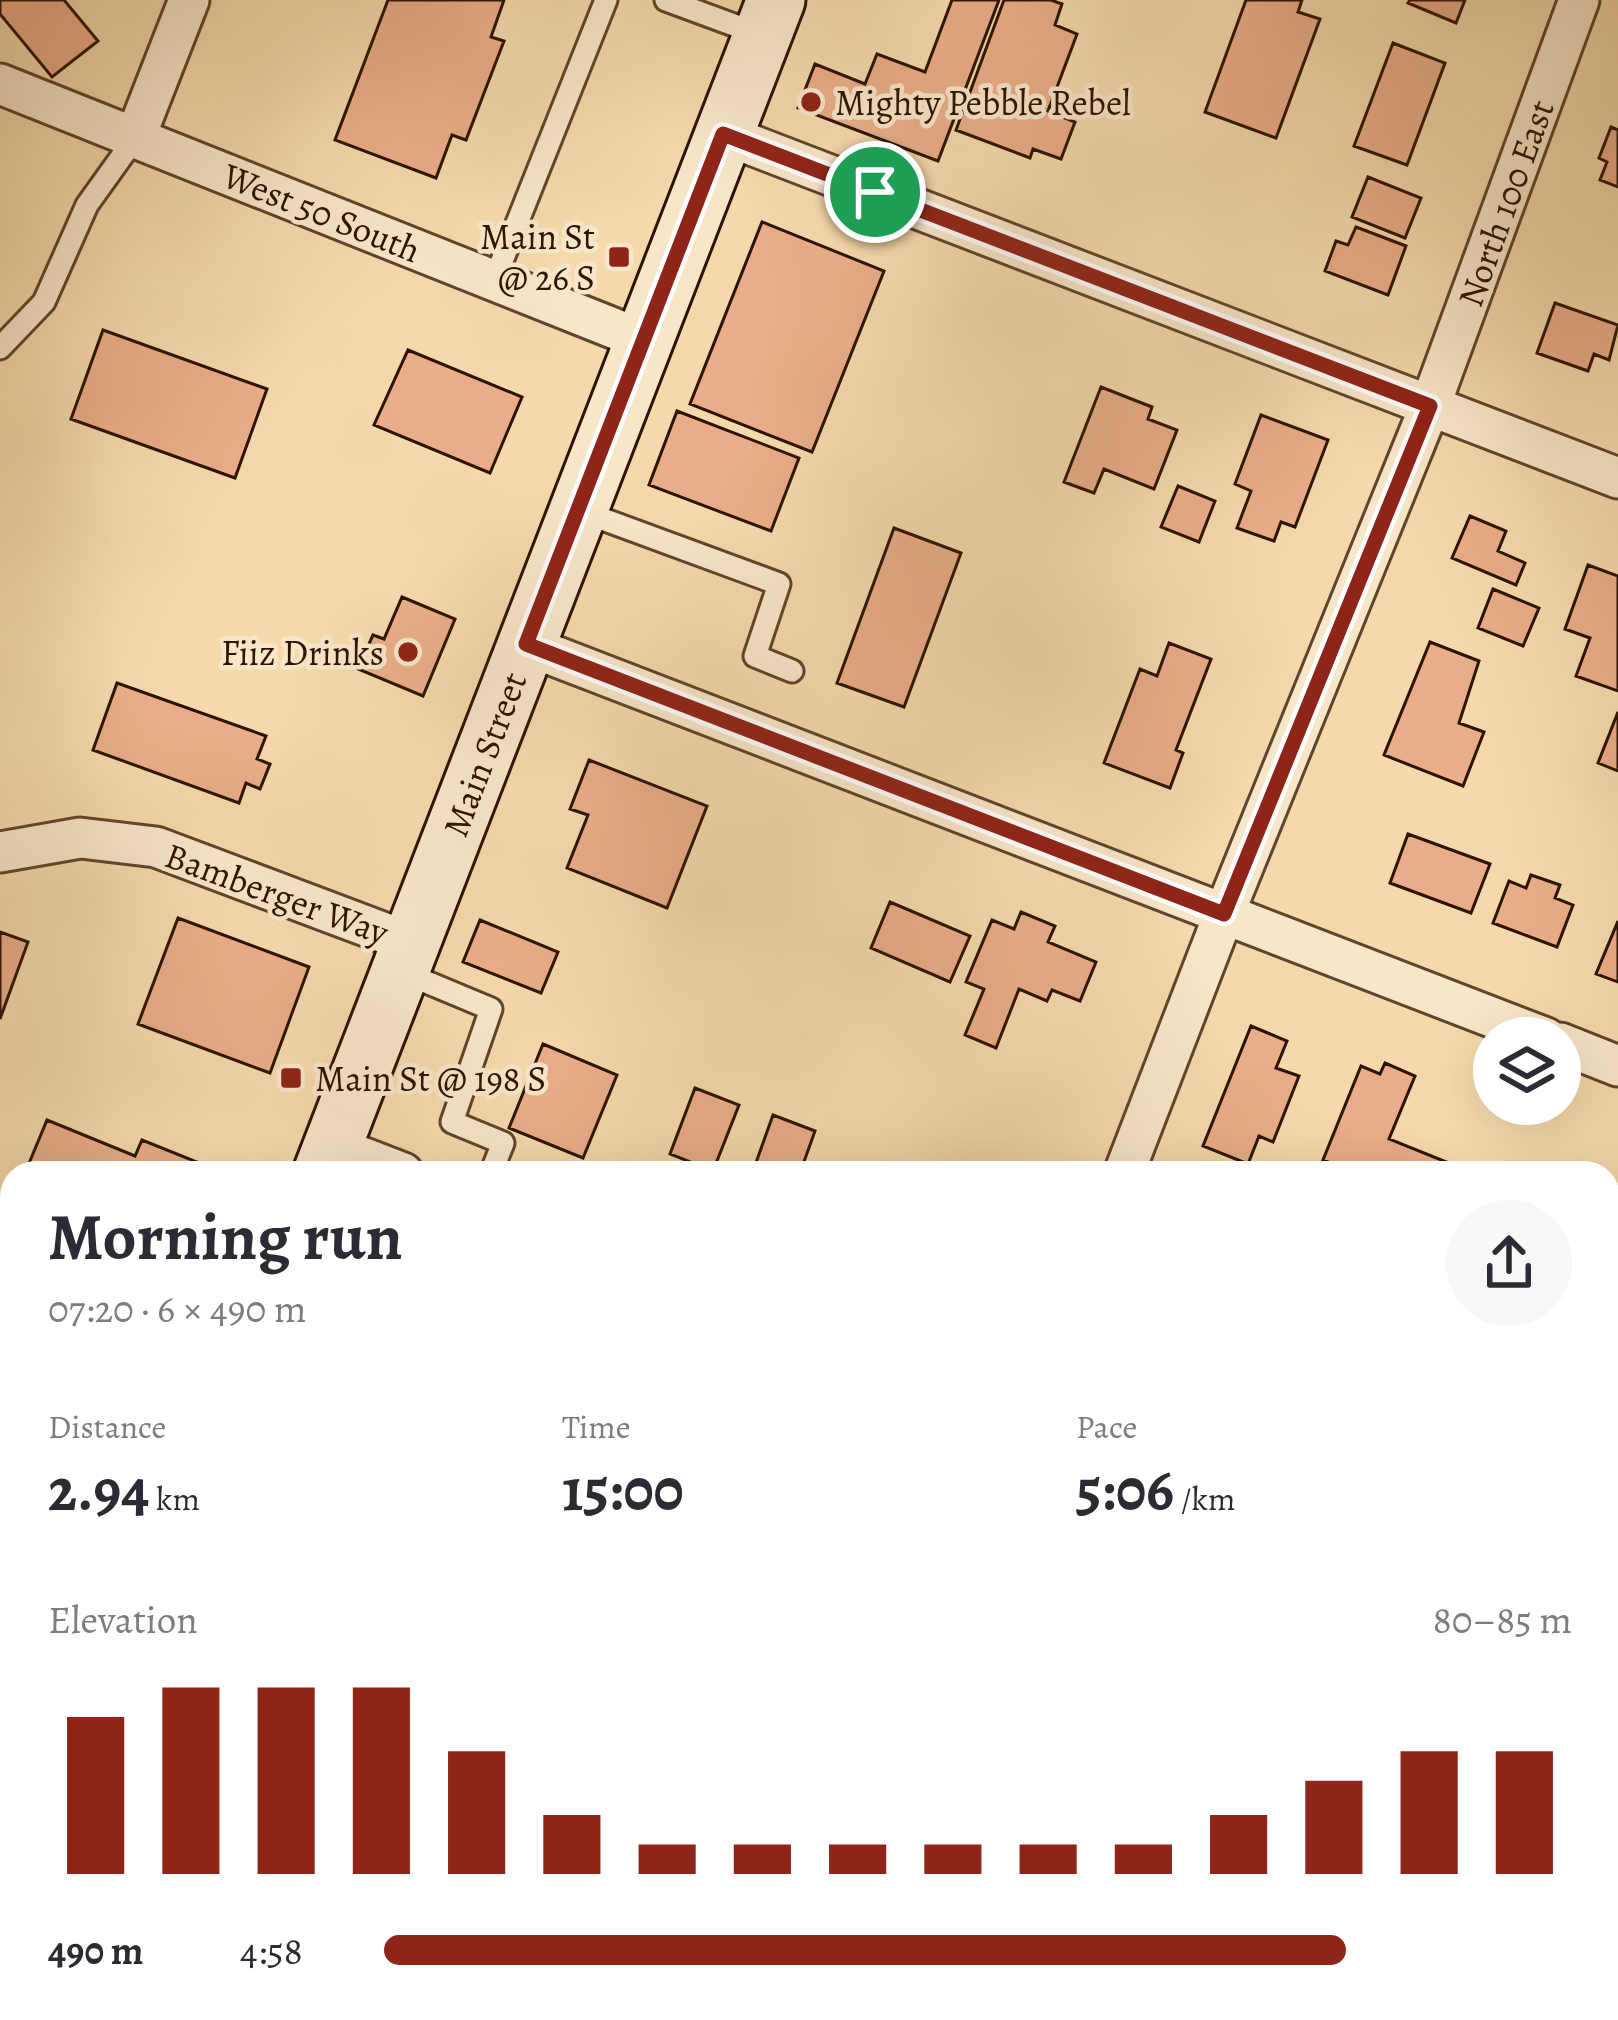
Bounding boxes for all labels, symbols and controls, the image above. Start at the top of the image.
place label: Mighty Pebble Rebel [835,78,1131,127]
marker: Mighty Pebble Rebel [798,89,824,115]
street label: North 100 East [1445,93,1566,313]
pin [824,141,926,243]
street label: West 50 South [215,150,428,274]
icon: arrive [842,159,908,225]
place label: Main St @ 26 S [480,212,595,302]
marker: Main St @ 26 S [606,244,632,270]
place label: Fiiz Drinks [221,628,384,677]
marker: Fiiz Drinks [395,639,421,665]
street label: Main Street [431,665,538,843]
street label: Bamberger Way [158,830,396,957]
map controls [1473,1017,1581,1125]
button: layers [1473,1017,1581,1125]
place label: Main St @ 198 S [315,1054,546,1103]
marker: Main St @ 198 S [278,1065,304,1091]
text: Morning run [48,1192,403,1282]
button: share [1446,1200,1572,1326]
text: 07:20 · 6 × 490 m [48,1282,307,1335]
text: Distance [48,1404,166,1449]
text: Time [562,1404,631,1449]
text: Pace [1076,1404,1137,1449]
text: 2.94 [48,1449,149,1531]
text: 15:00 [562,1449,684,1531]
text: 5:06 [1076,1449,1174,1531]
text: km [149,1476,200,1521]
text: /km [1174,1476,1235,1521]
text: Elevation [48,1593,198,1646]
text: 80–85 m [1433,1593,1572,1646]
text: 490 m [48,1924,143,1977]
text: 4:58 [240,1924,303,1977]

